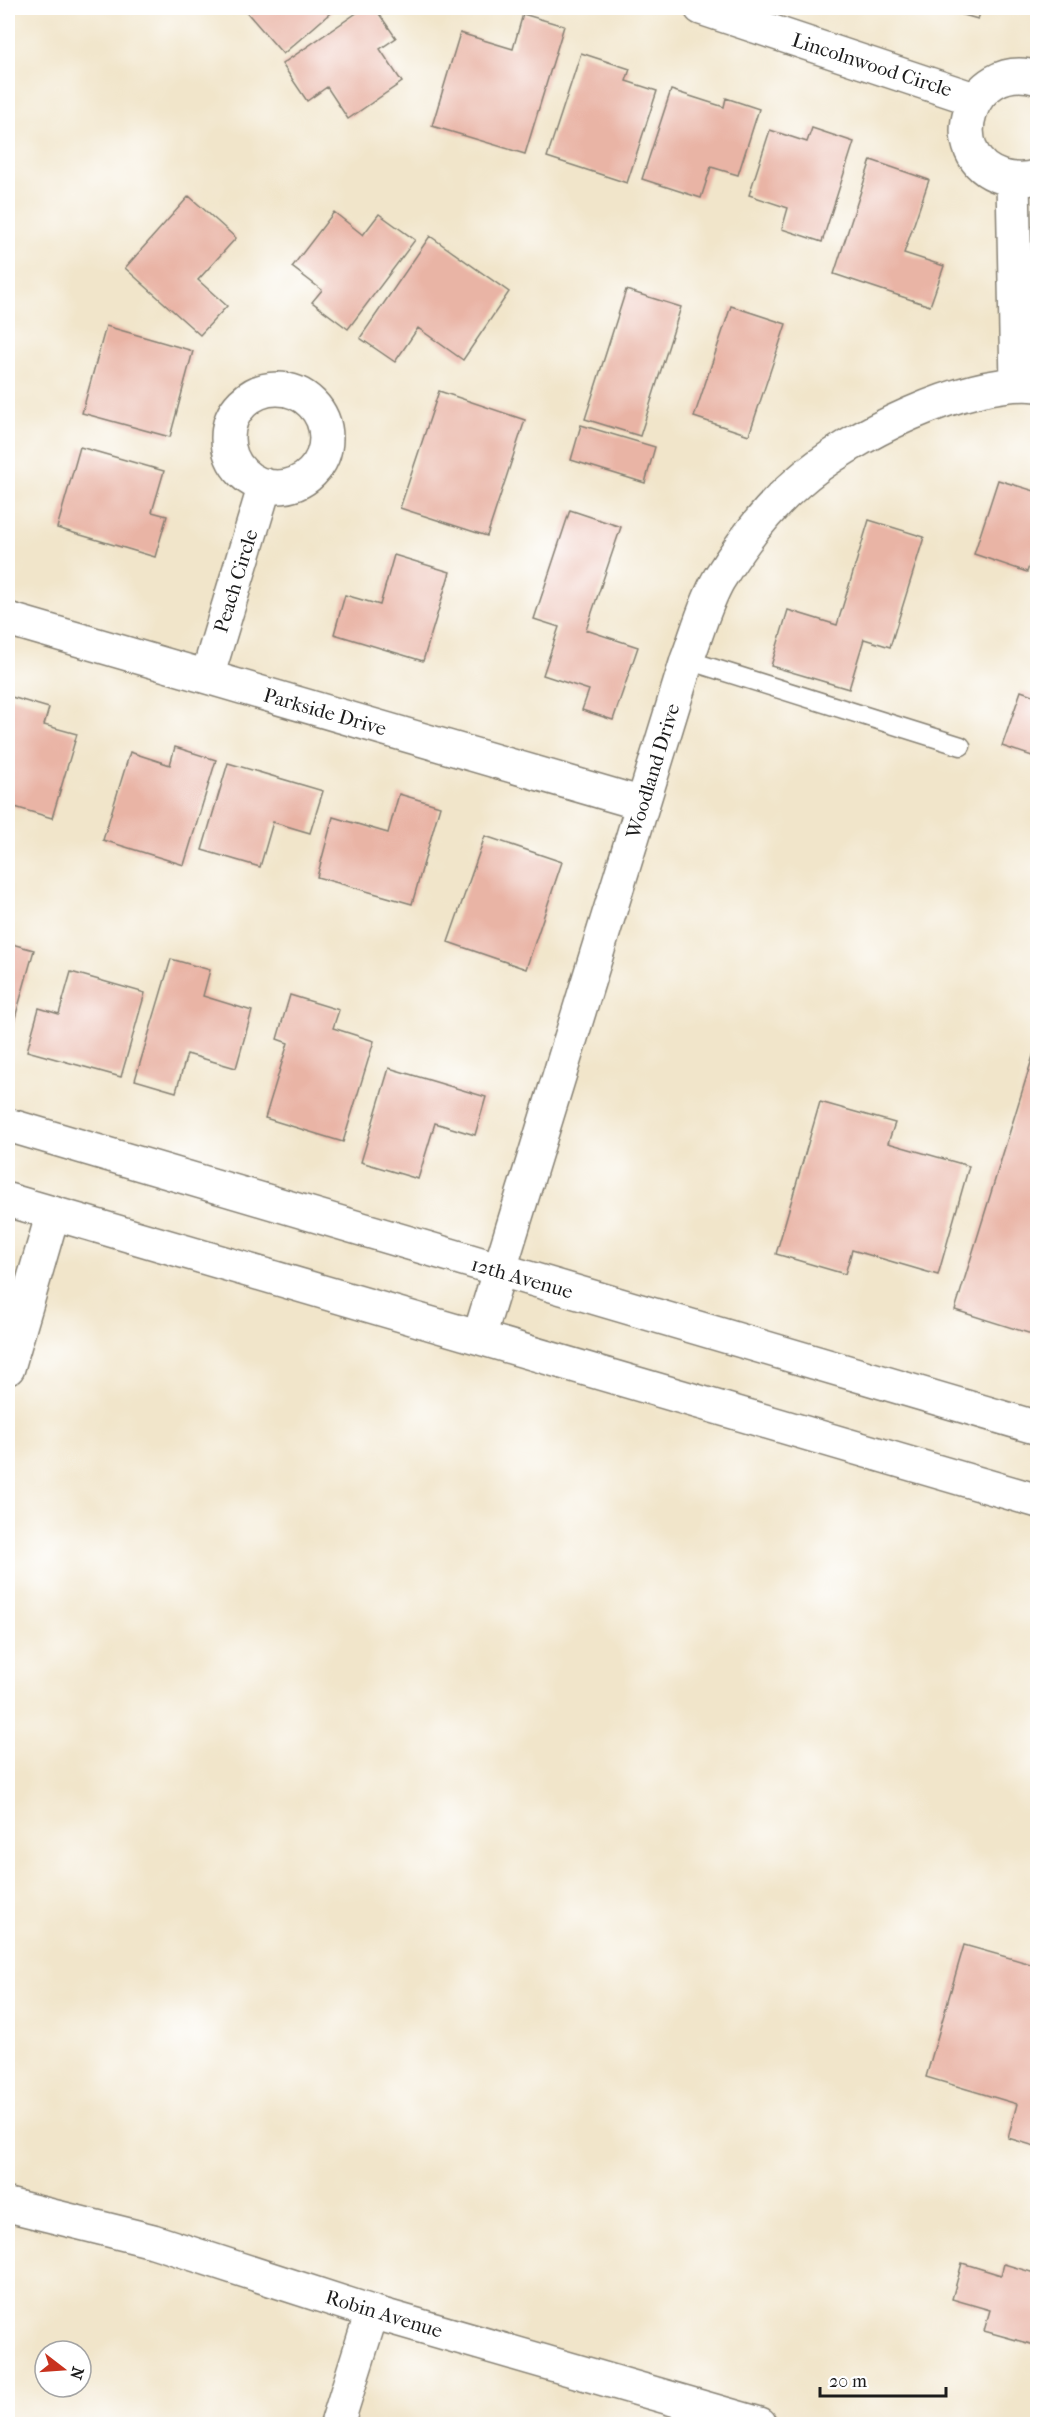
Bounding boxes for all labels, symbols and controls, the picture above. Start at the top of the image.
street label: Lincolnwood Circle [789,28,955,102]
street label: Peach Circle [209,527,263,635]
street label: Parkside Drive [261,683,389,741]
street label: Woodland Drive [621,701,684,842]
street label: 12th Avenue [469,1253,576,1304]
street label: Robin Avenue [323,2285,445,2343]
north arrow [33,2339,93,2399]
scale bar [820,2360,946,2398]
text: N [66,2365,88,2383]
text: 20 m [829,2371,867,2392]

